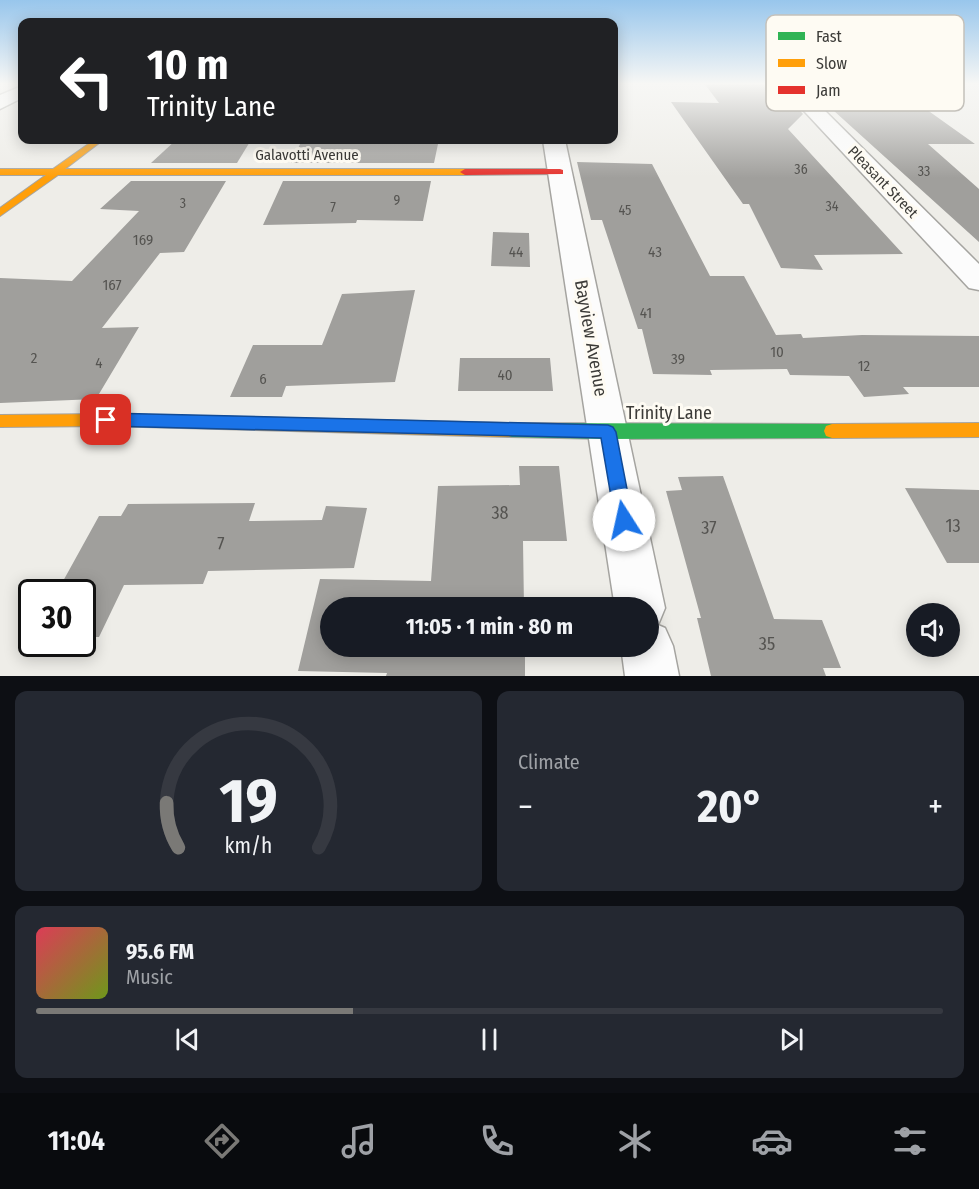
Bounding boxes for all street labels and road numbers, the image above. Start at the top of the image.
street label: Pleasant Street [844,142,922,222]
street label: Galavotti Avenue [255,146,359,164]
street label: Bayview Avenue [570,278,612,398]
street label: Trinity Lane [626,402,712,424]

